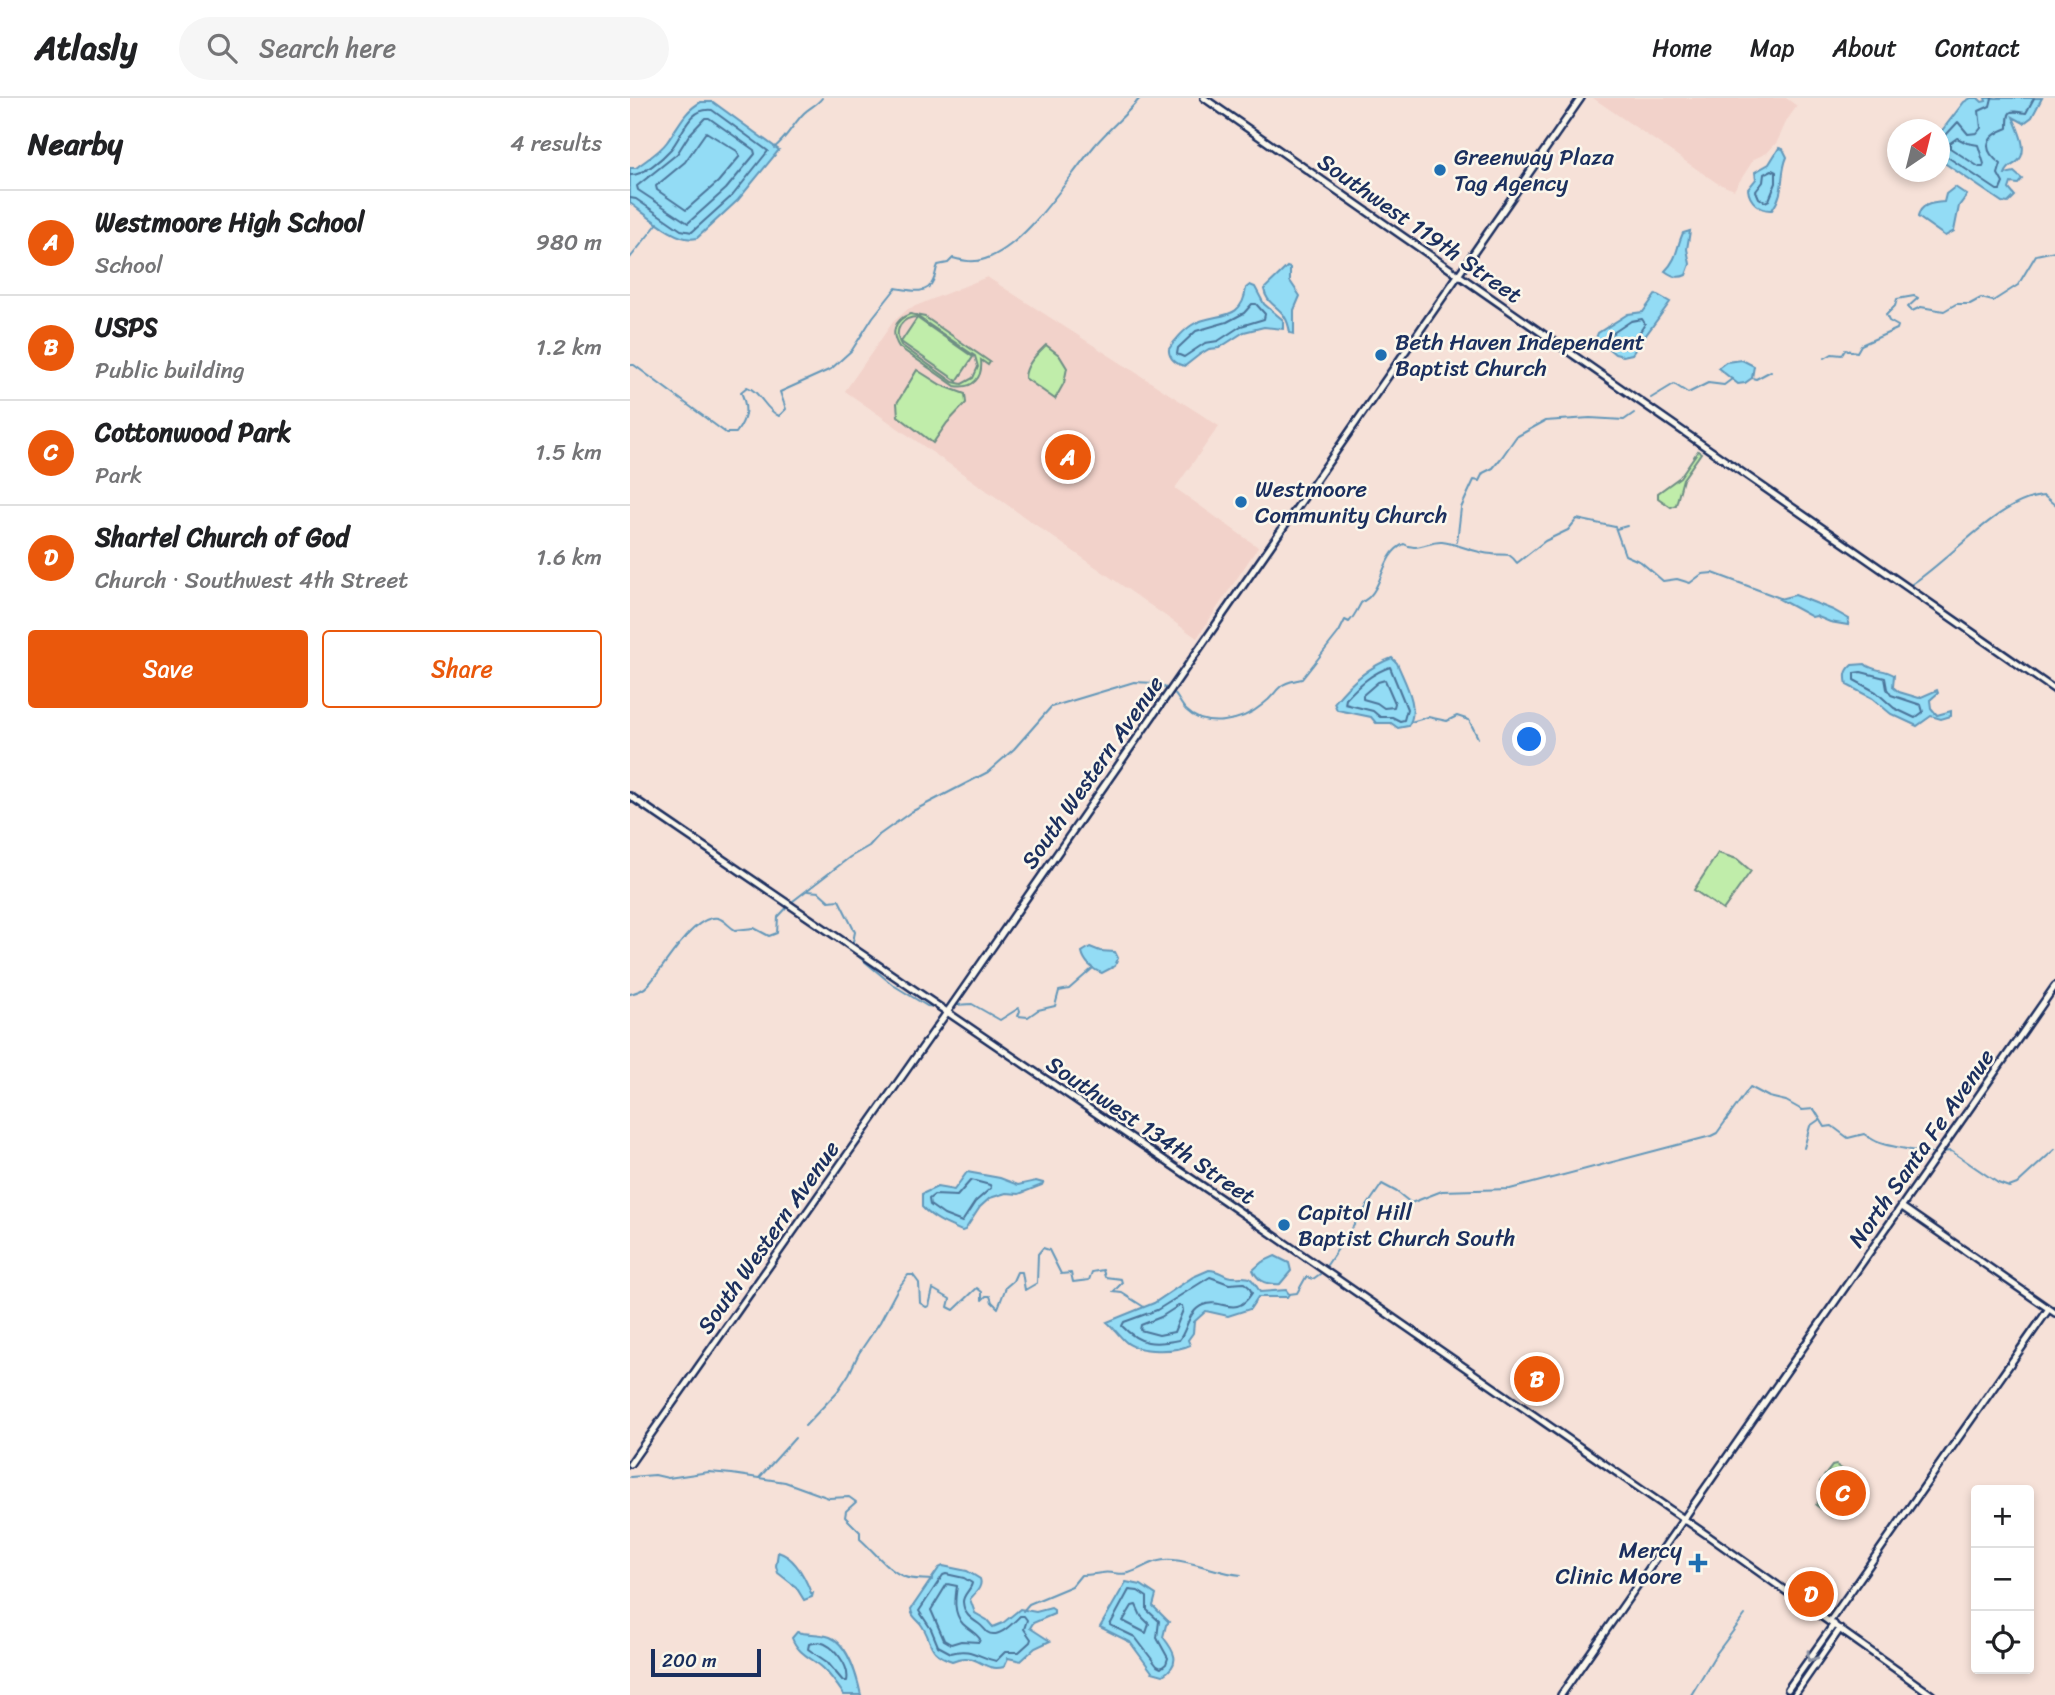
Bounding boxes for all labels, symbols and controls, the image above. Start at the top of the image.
search box [179,17,669,80]
text: Atlasly [35,19,137,77]
text: Search here [259,25,396,71]
text: Home [1652,27,1712,69]
text: Map [1750,27,1794,69]
text: About [1832,27,1897,69]
text: Contact [1935,27,2020,69]
icon: search [203,29,241,67]
text: Nearby [28,117,123,171]
north arrow [1887,119,1950,182]
text: 4 results [510,123,602,164]
place label: Greenway Plaza Tag Agency [1454,137,1614,204]
street label: Southwest 119th Street [1308,142,1531,315]
marker: Greenway Plaza Tag Agency [1432,162,1448,178]
text: Westmoore High School [95,199,364,245]
text: A [43,222,59,263]
text: 980 m [536,222,602,263]
text: School [95,245,163,286]
text: USPS [95,304,158,350]
place label: Beth Haven Independent Baptist Church [1395,322,1645,389]
text: B [44,327,58,368]
text: 1.2 km [536,327,602,368]
marker: Beth Haven Independent Baptist Church [1373,347,1389,363]
text: Public building [95,350,245,391]
text: Cottonwood Park [95,409,291,455]
pin: A [1045,431,1091,483]
text: C [44,432,58,473]
text: 1.5 km [535,432,602,473]
text: Park [95,455,142,496]
place label: Westmoore Community Church [1255,469,1447,536]
marker: Westmoore Community Church [1233,494,1249,510]
text: Shartel Church of God [95,514,349,560]
text: D [44,537,58,578]
text: 1.6 km [536,537,602,578]
text: Church · Southwest 4th Street [95,560,408,601]
button: Save [28,630,308,708]
button: Share [322,630,602,708]
street label: South Western Avenue [1010,667,1175,878]
your location [1512,722,1546,756]
street label: North Santa Fe Avenue [1837,1040,2006,1257]
street label: Southwest 134th Street [1037,1045,1264,1216]
street label: South Western Avenue [686,1132,851,1343]
place label: Capitol Hill Baptist Church South [1298,1192,1516,1259]
marker: Capitol Hill Baptist Church South [1276,1217,1292,1233]
pin: B [1514,1353,1560,1405]
pin: C [1820,1467,1866,1519]
map controls [1971,1485,2034,1674]
button: + [1971,1485,2034,1548]
place label: Mercy Clinic Moore [1555,1530,1682,1597]
button: − [1971,1548,2034,1611]
marker: Mercy Clinic Moore [1688,1553,1708,1573]
pin: D [1788,1568,1834,1620]
button: locate [1971,1611,2034,1674]
text: 200 m [662,1644,717,1677]
scale bar [651,1646,761,1678]
one-way arrow [1807,1649,1819,1662]

